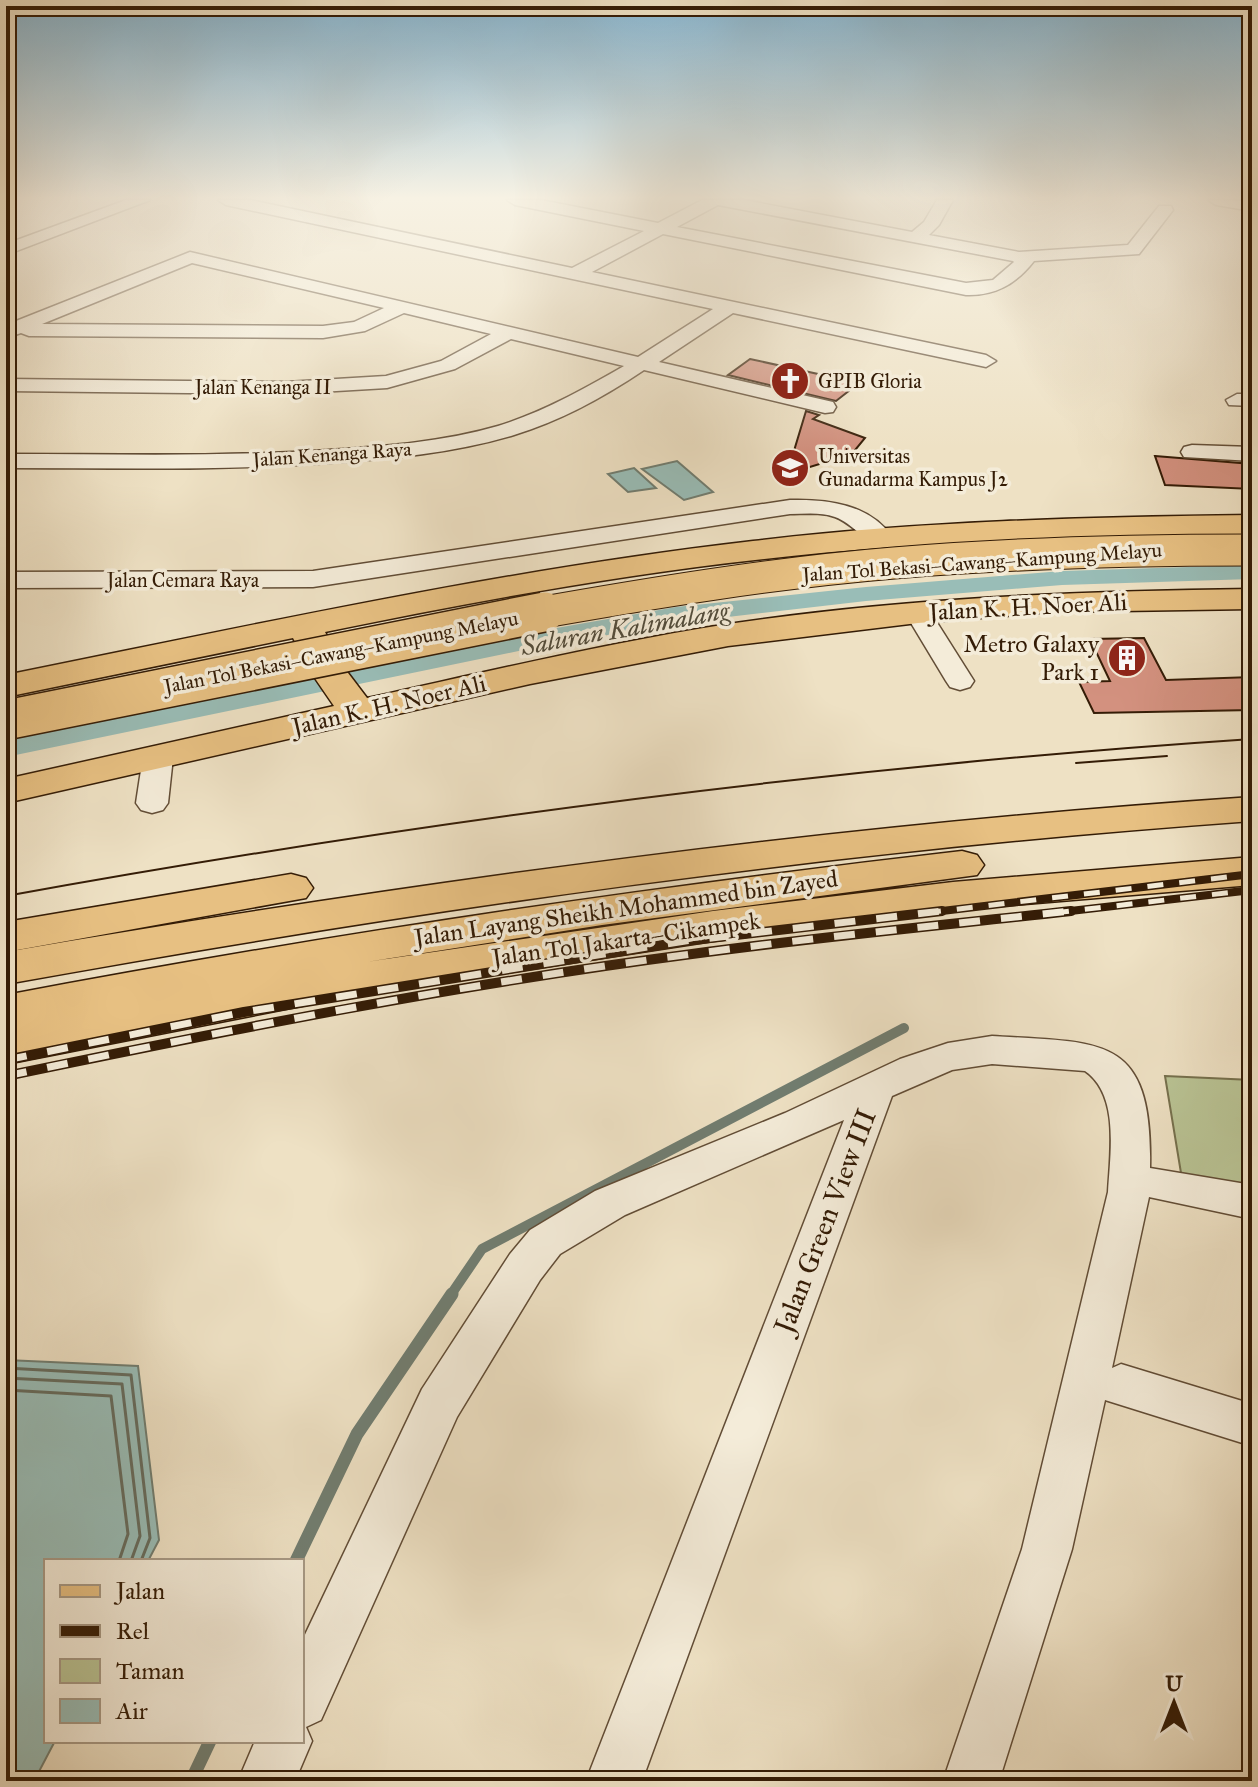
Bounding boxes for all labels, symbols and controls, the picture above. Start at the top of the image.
church icon: GPIB Gloria [769,360,811,402]
place label: GPIB Gloria [818,369,922,393]
street label: Jalan Kenanga II [193,375,331,400]
street label: Jalan Kenanga Raya [250,436,413,473]
place label: Universitas Gunadarma Kampus J2 [818,444,1008,492]
school or university icon: Universitas Gunadarma Kampus J2 [769,447,811,489]
street label: Jalan Tol Bekasi–Cawang–Kampung Melayu [799,537,1163,588]
street label: Jalan Cemara Raya [105,568,260,593]
street label: Jalan K. H. Noer Ali [925,587,1128,627]
water label: Saluran Kalimalang [517,594,734,662]
street label: Jalan Tol Bekasi–Cawang–Kampung Melayu [160,606,521,700]
place label: Metro Galaxy Park 1 [963,629,1100,687]
building icon: Metro Galaxy Park 1 [1106,637,1148,679]
street label: Jalan K. H. Noer Ali [286,668,489,743]
street label: Jalan Layang Sheikh Mohammed bin Zayed [409,863,840,953]
street label: Jalan Tol Jakarta–Cikampek [487,905,763,973]
street label: Jalan Green View III [765,1104,884,1341]
legend [44,1559,304,1743]
text: Jalan [113,1576,165,1606]
text: Rel [116,1616,150,1646]
text: Taman [116,1656,184,1686]
north arrow [1134,1663,1214,1743]
text: U [1165,1670,1183,1697]
text: Air [115,1696,148,1726]

